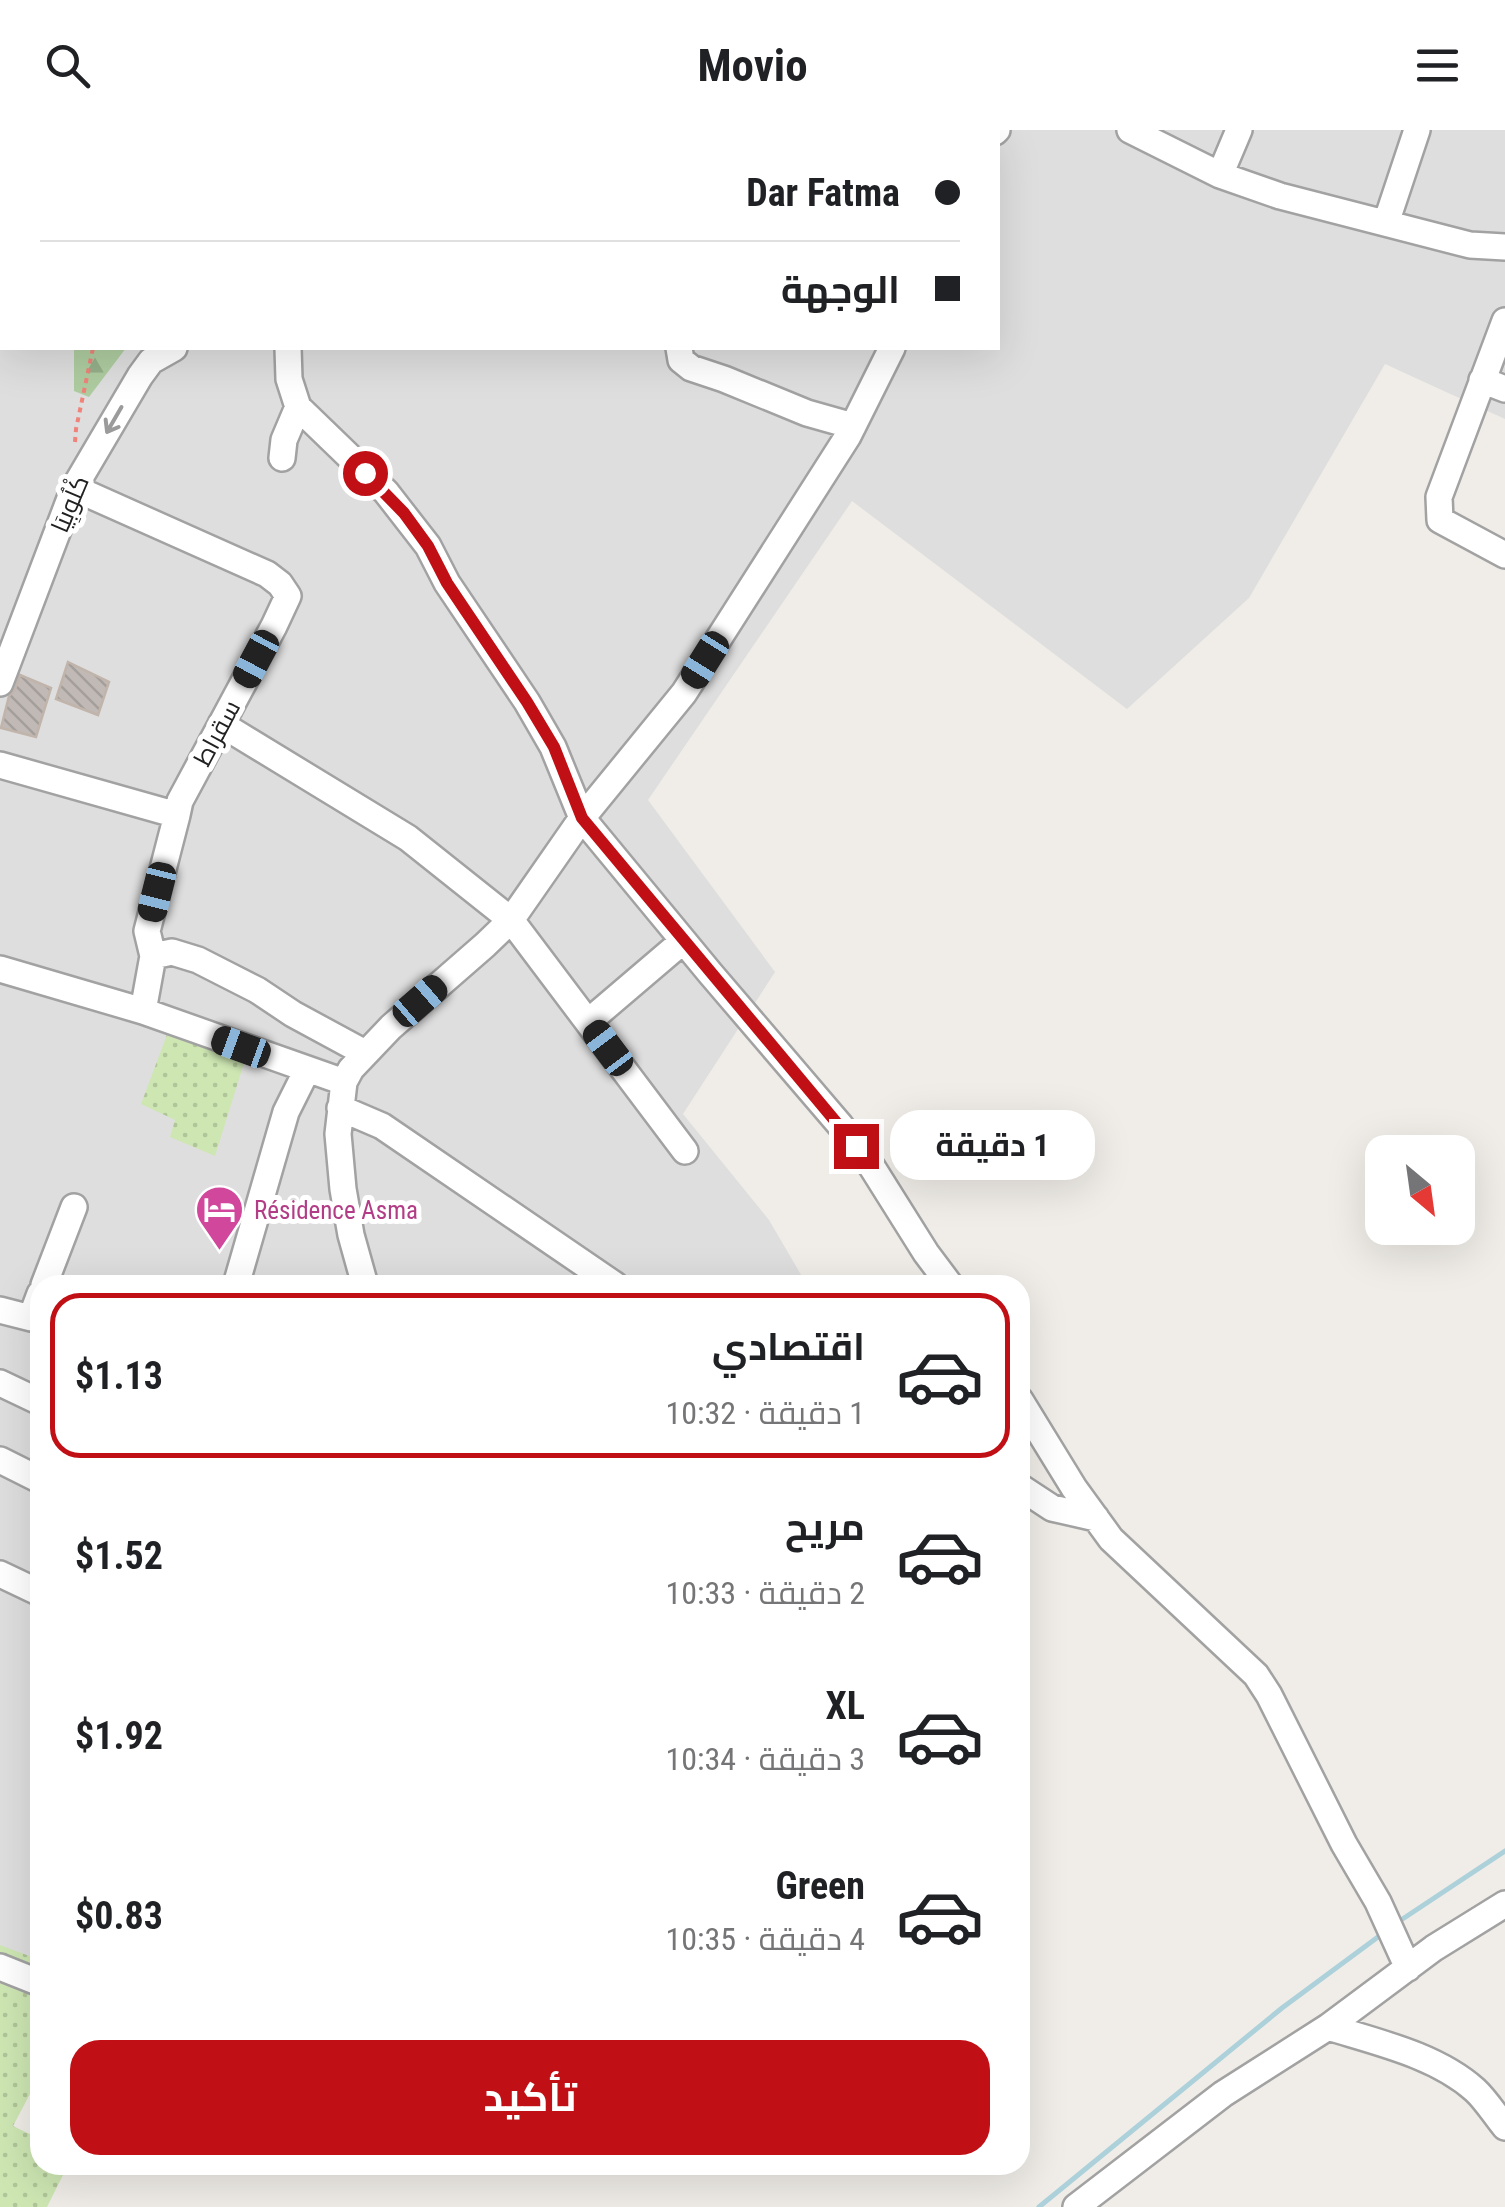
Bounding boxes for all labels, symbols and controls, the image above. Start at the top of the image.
icon: search [40,38,95,93]
icon: menu [1410,38,1465,93]
text: Movio [697,39,808,92]
text: Dar Fatma [746,171,900,215]
text: الوجهة [781,268,900,312]
one-way arrow [104,406,124,434]
route start [343,451,388,496]
street label: كْلُوبِيَا [44,471,96,537]
car [229,625,283,693]
car [676,627,734,693]
street label: سقراط [188,695,246,771]
car [135,859,179,925]
car [388,970,452,1032]
car [578,1015,638,1081]
car [208,1023,274,1071]
callout: 1 دقيقة [891,1111,1096,1181]
route end [834,1124,879,1169]
text: 1 دقيقة [935,1126,1050,1164]
north arrow [1365,1135,1475,1245]
map controls [1365,1135,1475,1245]
hotel icon: Résidence Asma [193,1184,245,1252]
place label: Résidence Asma [254,1196,418,1225]
text: اقتصادي [712,1325,865,1369]
icon: car [895,1331,985,1421]
text: $1.13 [75,1354,163,1398]
text: 1 دقيقة · 10:32 [665,1394,865,1432]
text: مريح [785,1505,865,1549]
icon: car [895,1511,985,1601]
text: $1.52 [75,1534,163,1578]
text: 2 دقيقة · 10:33 [665,1574,865,1612]
text: XL [826,1684,865,1728]
icon: car [895,1691,985,1781]
text: $1.92 [75,1714,163,1758]
text: 3 دقيقة · 10:34 [665,1740,865,1778]
text: Green [775,1864,865,1908]
icon: car [895,1871,985,1961]
text: $0.83 [75,1894,163,1938]
text: 4 دقيقة · 10:35 [665,1920,865,1958]
button: تأكيد [70,2040,990,2155]

